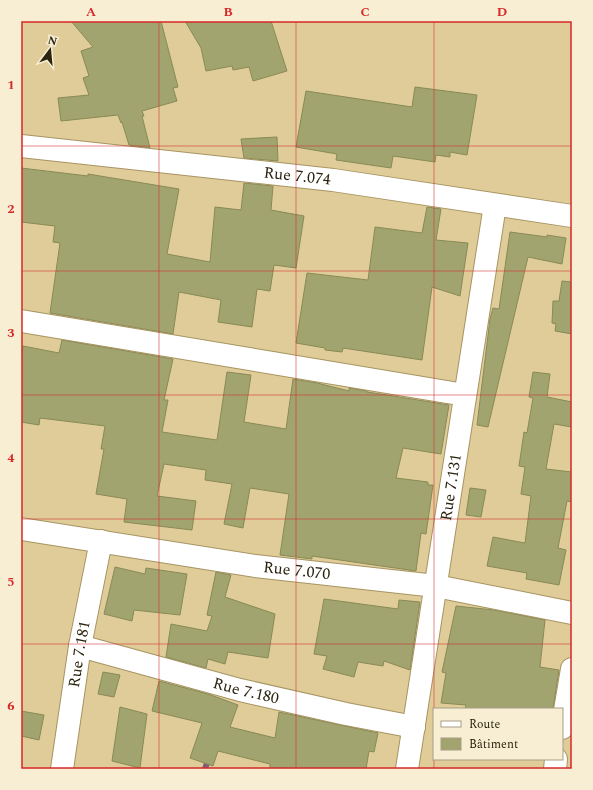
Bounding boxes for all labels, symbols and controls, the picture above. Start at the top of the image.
text: A [86,2,96,22]
text: B [223,2,233,22]
text: C [360,2,370,22]
text: D [497,2,507,22]
north arrow [30,30,70,70]
text: N [46,31,59,50]
text: 1 [7,75,15,95]
street label: Rue 7.074 [263,161,332,192]
text: 2 [7,199,15,219]
text: 3 [7,323,15,343]
text: 4 [7,448,15,468]
street label: Rue 7.131 [434,452,468,523]
street label: Rue 7.070 [262,555,332,586]
text: 5 [7,572,15,592]
street label: Rue 7.181 [62,619,97,689]
street label: Rue 7.180 [210,671,281,710]
text: 6 [7,696,15,716]
legend [433,708,563,760]
text: Route [469,715,500,734]
text: Bâtiment [469,735,518,754]

